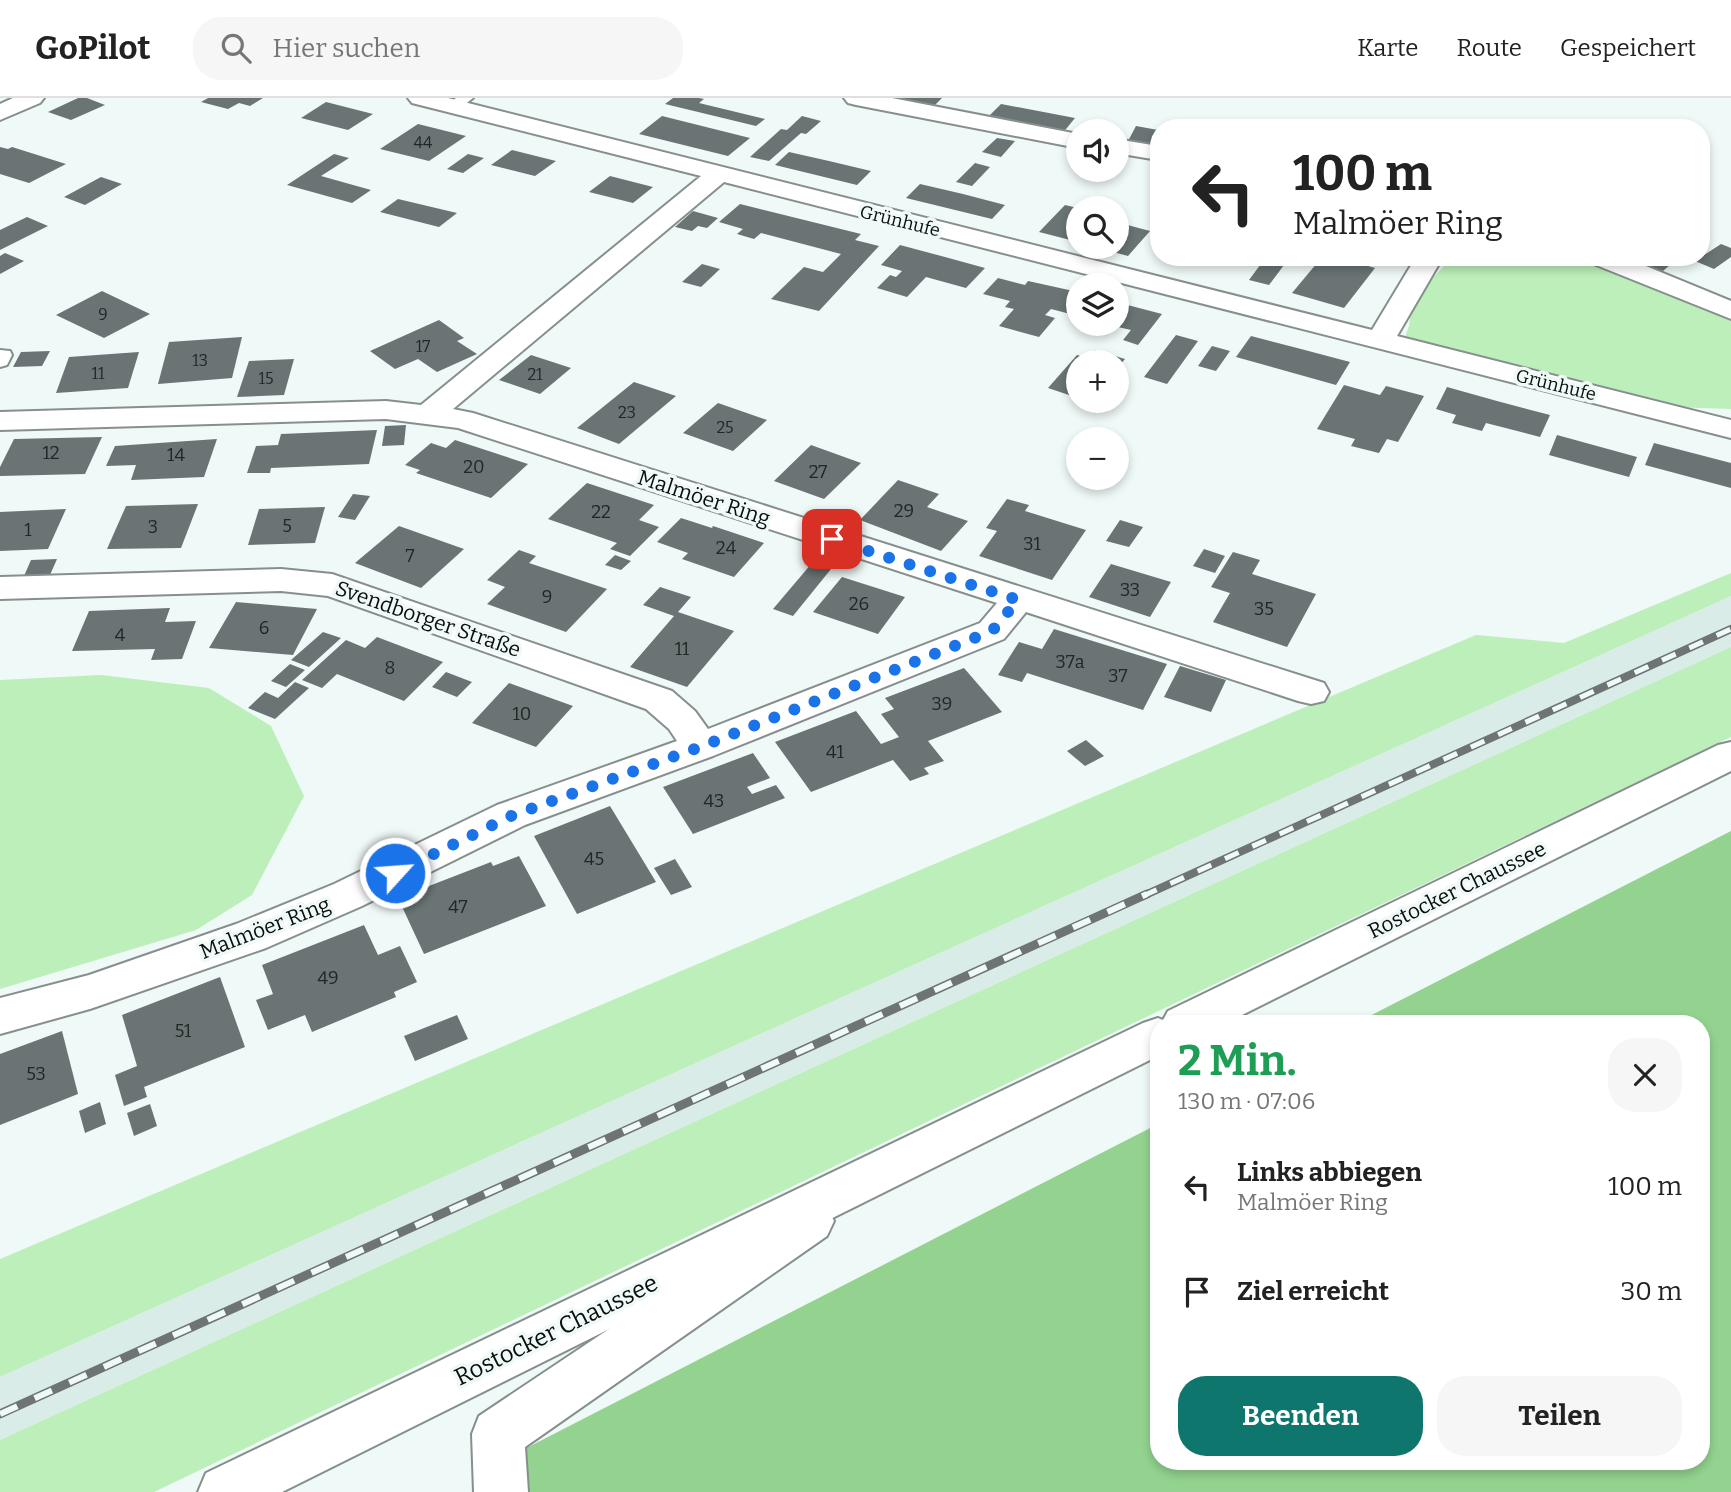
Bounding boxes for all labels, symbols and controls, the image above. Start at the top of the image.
search box [193,17,683,80]
text: GoPilot [35,28,151,68]
icon: search [217,29,255,67]
text: Hier suchen [273,33,420,64]
text: Karte [1357,34,1419,62]
text: Route [1457,34,1522,62]
text: Gespeichert [1560,34,1696,62]
map controls [1066,119,1129,490]
button: sound [1066,119,1129,182]
house number: 44 [414,133,433,152]
text: 100 m [1293,144,1432,203]
icon: left [1178,147,1269,238]
button: search [1066,196,1129,259]
street label: Grünhufe [858,200,942,242]
text: Malmöer Ring [1293,204,1503,242]
button: layers [1066,273,1129,336]
house number: 9 [98,305,108,324]
house number: 17 [416,337,430,356]
button: + [1066,350,1129,413]
house number: 13 [192,351,208,370]
house number: 11 [92,364,105,383]
street label: Grünhufe [1514,364,1598,406]
house number: 21 [527,365,543,384]
house number: 15 [258,369,274,388]
house number: 23 [618,403,636,422]
house number: 25 [716,418,734,437]
button: − [1066,427,1129,490]
house number: 12 [42,442,60,464]
house number: 14 [167,444,185,466]
house number: 20 [463,456,485,478]
house number: 27 [809,461,827,483]
street label: Malmöer Ring [634,464,774,532]
house number: 29 [894,500,914,522]
house number: 22 [591,501,611,523]
pin [802,509,862,569]
house number: 5 [282,515,292,537]
house number: 3 [148,516,158,538]
house number: 1 [24,519,32,541]
icon: arrive [813,520,851,558]
house number: 31 [1023,533,1041,555]
house number: 24 [716,537,737,559]
house number: 7 [405,545,415,567]
street label: Svendborger Straße [332,575,524,663]
house number: 33 [1120,579,1140,601]
house number: 9 [542,586,552,608]
house number: 26 [849,593,869,615]
house number: 35 [1254,598,1274,620]
house number: 6 [259,617,269,639]
house number: 4 [115,624,126,646]
house number: 11 [675,638,690,660]
house number: 37a [1055,651,1085,673]
house number: 8 [385,657,395,679]
house number: 37 [1108,665,1128,687]
house number: 39 [932,693,952,715]
house number: 10 [513,703,531,725]
house number: 41 [826,741,845,763]
house number: 43 [704,790,724,812]
position arrow [358,836,432,910]
street label: Rostocker Chaussee [1364,836,1550,944]
house number: 45 [584,848,604,870]
street label: Malmöer Ring [196,891,334,965]
house number: 47 [448,896,468,918]
house number: 49 [317,967,339,989]
house number: 51 [175,1020,192,1042]
text: 2 Min. [1178,1036,1297,1086]
button: close [1608,1038,1682,1112]
house number: 53 [26,1063,46,1085]
text: 130 m · 07:06 [1178,1087,1315,1115]
text: Links abbiegen [1237,1157,1422,1188]
icon: left [1178,1168,1216,1206]
text: 100 m [1608,1171,1682,1202]
text: Malmöer Ring [1237,1188,1388,1216]
street label: Rostocker Chaussee [450,1269,662,1391]
icon: arrive [1178,1273,1216,1311]
text: Ziel erreicht [1237,1276,1389,1307]
text: 30 m [1621,1276,1682,1307]
button: Beenden [1178,1376,1423,1456]
button: Teilen [1437,1376,1682,1456]

